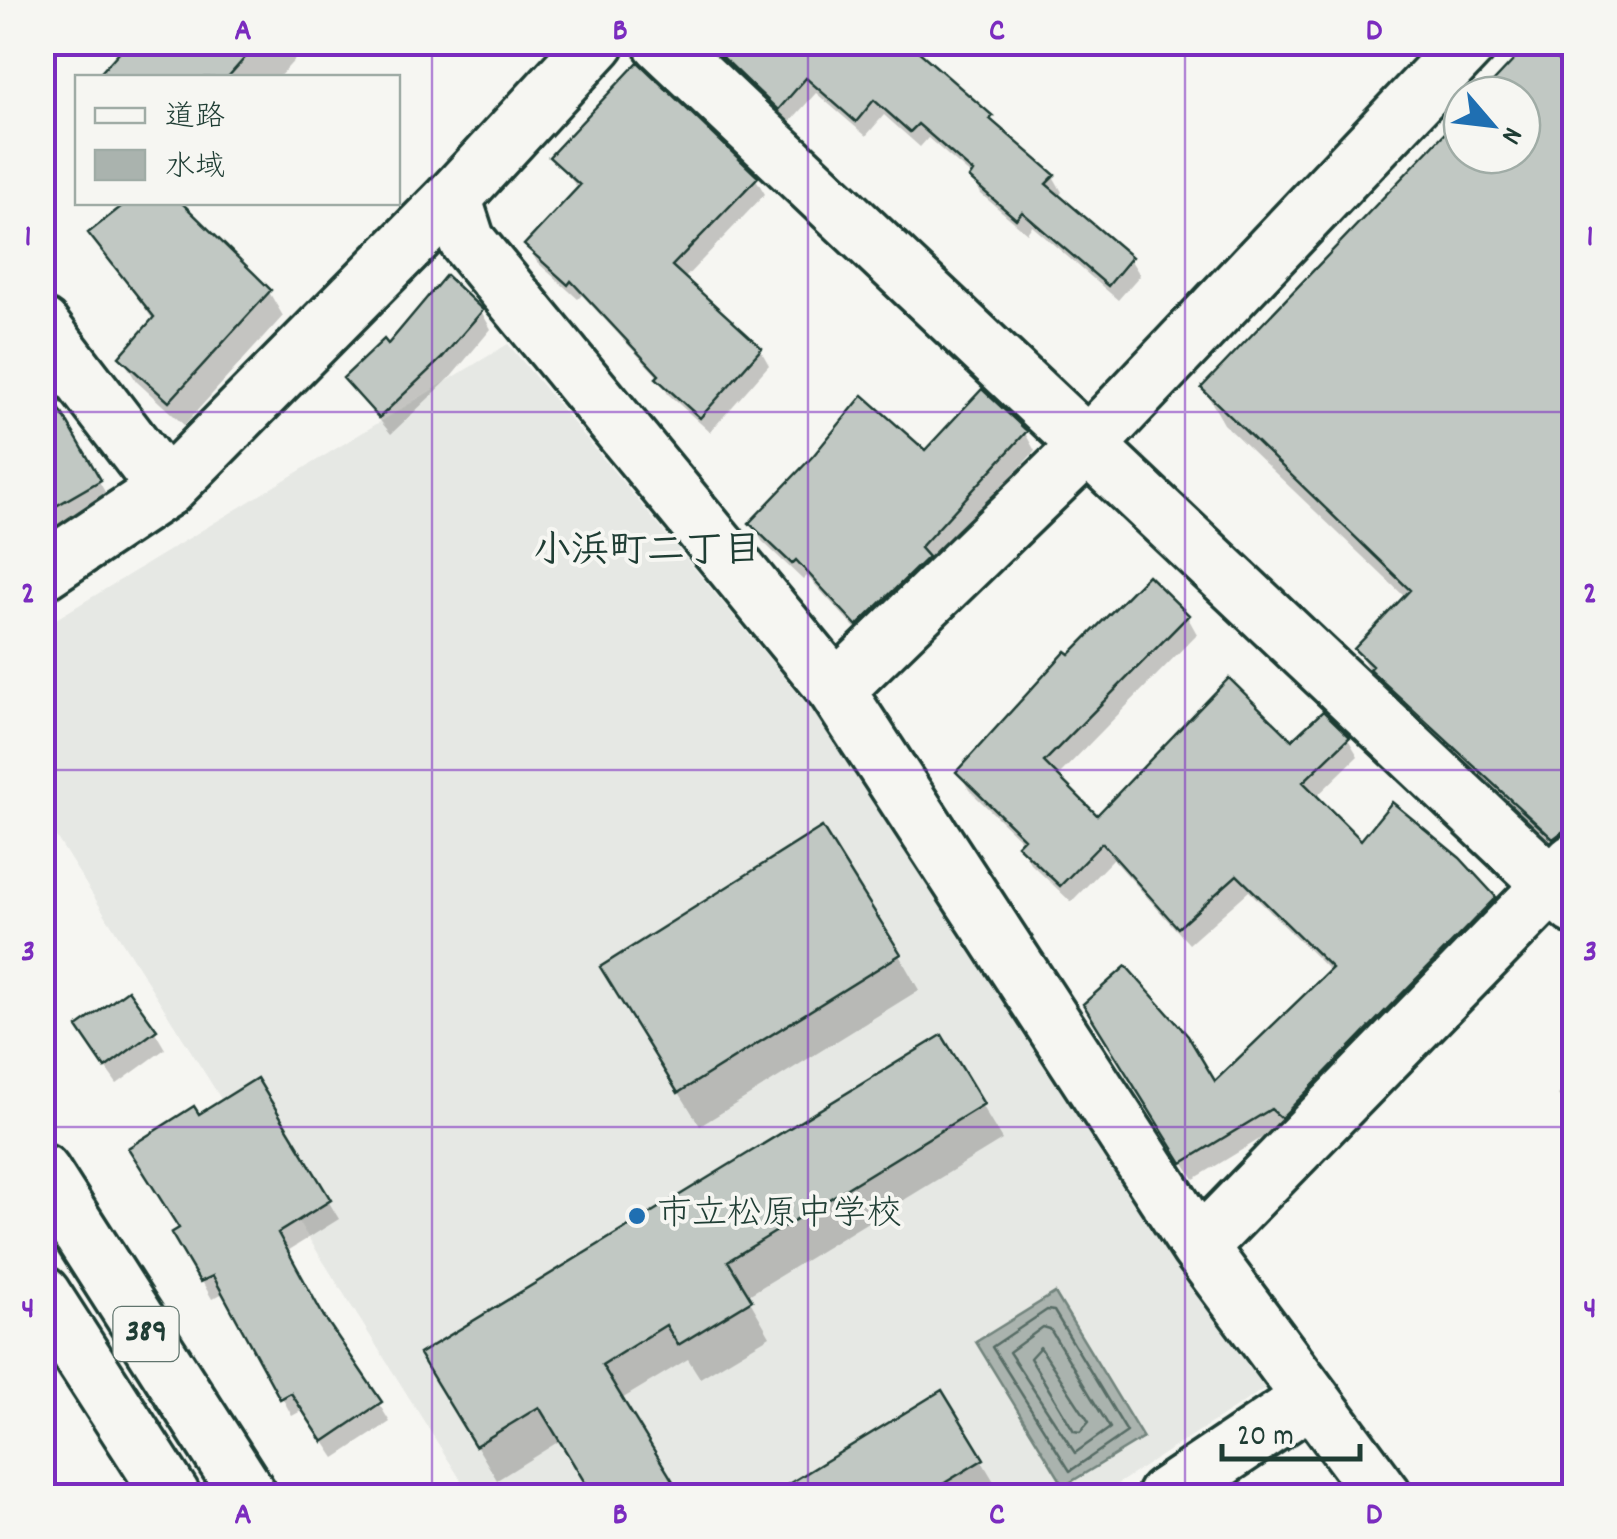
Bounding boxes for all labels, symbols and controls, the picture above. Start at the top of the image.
text: A [234,10,252,56]
text: B [612,10,628,56]
text: C [989,10,1005,56]
text: D [1366,10,1383,56]
legend [75,75,400,205]
north arrow [1442,75,1542,175]
text: 道路 [165,98,225,141]
text: N [1489,119,1531,150]
text: 水域 [165,148,225,191]
text: 1 [24,216,32,262]
text: 1 [1586,216,1594,262]
district label: 小浜町二丁目 [533,526,761,581]
text: 2 [21,573,35,619]
text: 2 [1583,573,1597,619]
text: 3 [21,931,35,977]
text: 3 [1583,931,1597,977]
place label: 市立松原中学校 [657,1191,902,1241]
marker: 市立松原中学校 [626,1205,648,1227]
text: 4 [21,1288,35,1334]
text: 4 [1583,1288,1597,1334]
road number: 389 [114,1307,178,1361]
scale bar [1222,1399,1360,1461]
text: 20 m [1237,1417,1294,1460]
text: A [234,1494,252,1539]
text: B [612,1494,628,1539]
text: C [989,1494,1005,1539]
text: D [1366,1494,1383,1539]

